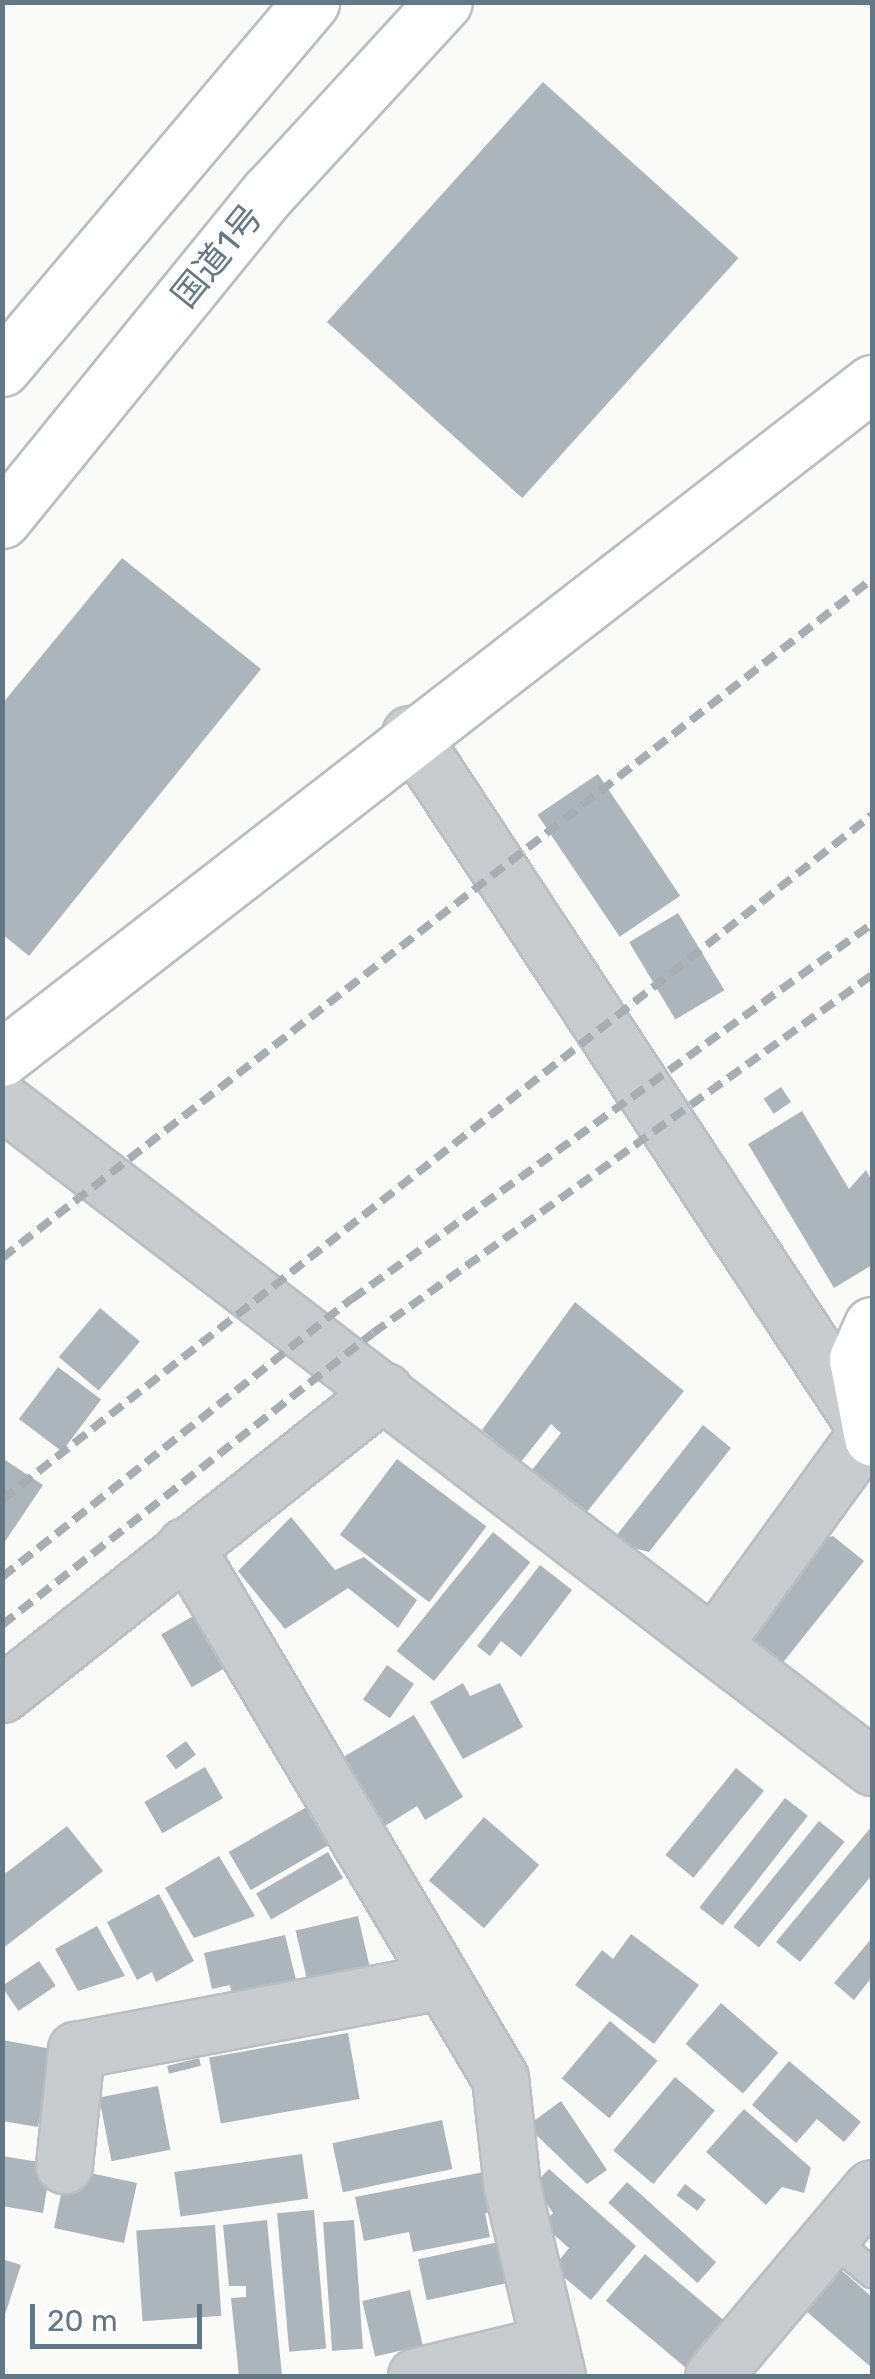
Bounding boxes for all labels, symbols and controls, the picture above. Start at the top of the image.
street label: 国道1号 [163,196,271,316]
scale bar [35,2284,208,2346]
text: 20 m [47,2303,118,2339]

